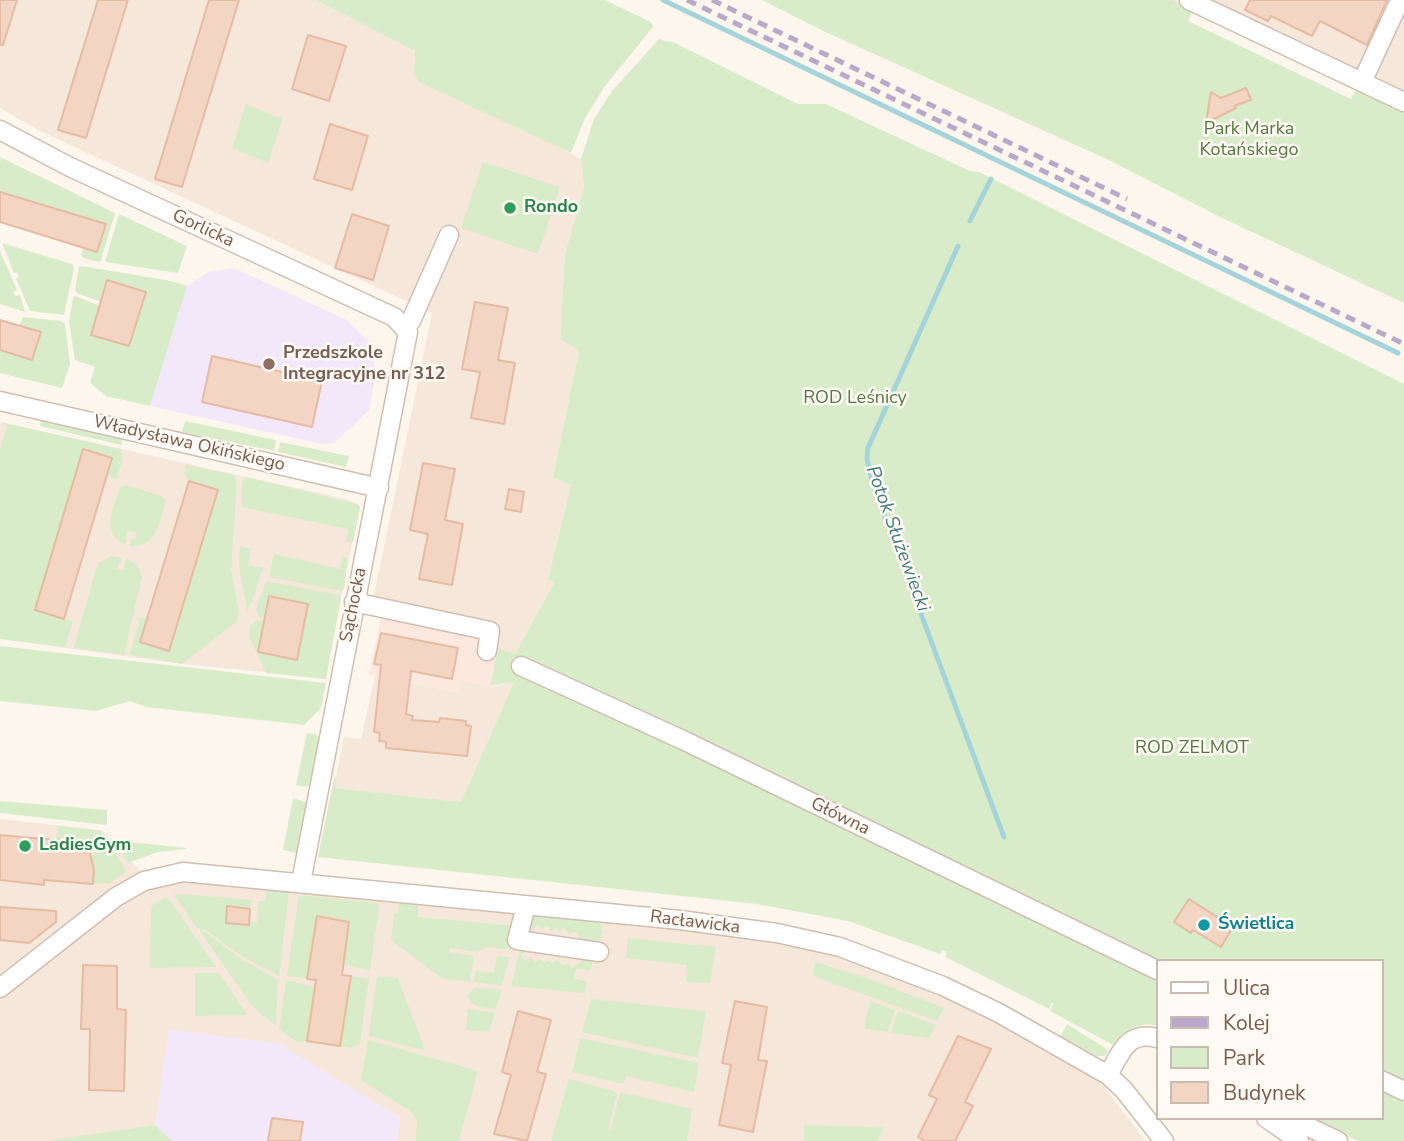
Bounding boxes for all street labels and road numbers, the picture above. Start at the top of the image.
street label: Gorlicka [169,205,237,253]
street label: Władysława Okińskiego [91,411,287,477]
street label: Sąchocka [336,566,372,644]
street label: Główna [807,793,873,841]
street label: Racławicka [649,907,741,939]

